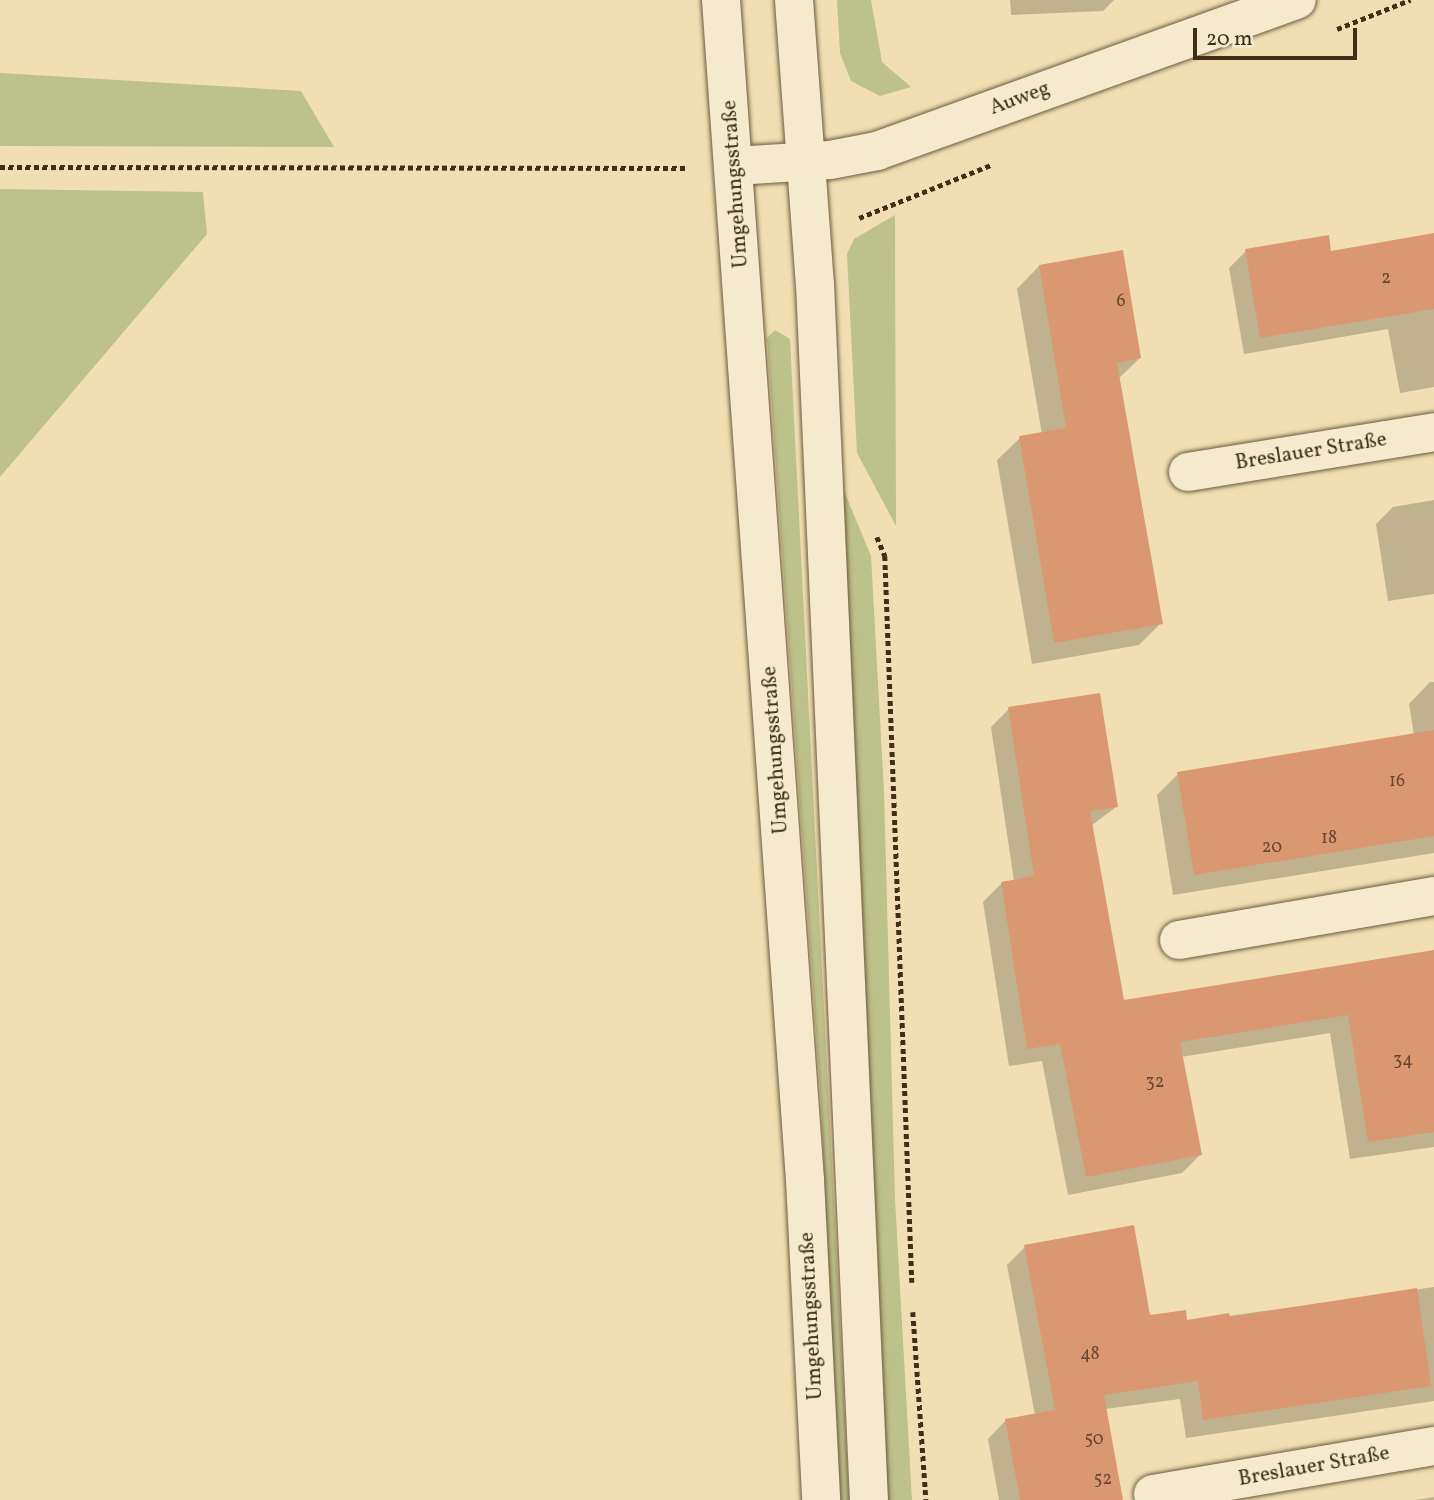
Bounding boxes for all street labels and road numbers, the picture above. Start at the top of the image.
street label: Auweg [986,77,1054,121]
street label: Umgehungsstraße [718,99,754,269]
street label: Breslauer Straße [1233,428,1389,476]
street label: Umgehungsstraße [758,665,794,835]
street label: Umgehungsstraße [795,1231,829,1401]
street label: Breslauer Straße [1236,1441,1392,1493]

